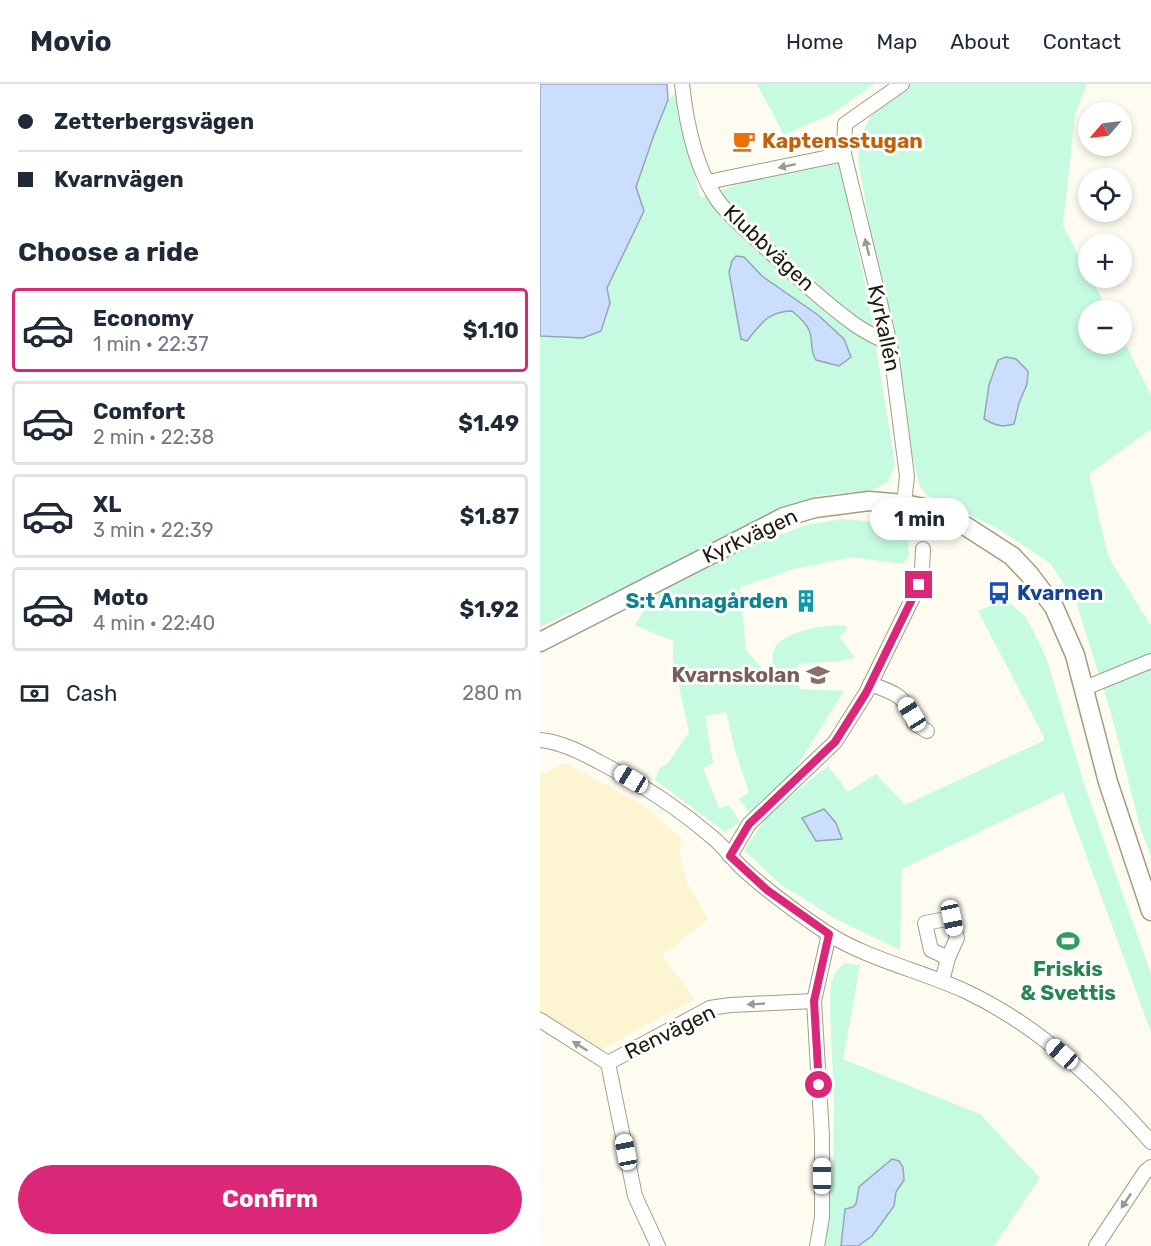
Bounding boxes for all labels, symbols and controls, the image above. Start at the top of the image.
text: Movio [30,25,112,58]
text: Home [786,29,843,54]
text: Map [876,29,917,54]
text: About [950,29,1010,54]
text: Contact [1043,29,1121,54]
north arrow [1078,102,1132,156]
map controls [1078,102,1132,354]
text: Zetterbergsvägen [54,108,254,135]
cafe icon: Kaptensstugan [731,128,757,154]
place label: Kaptensstugan [762,128,923,153]
one-way arrow [778,161,796,171]
text: Kvarnvägen [54,166,184,193]
button: locate [1078,168,1132,222]
street label: Klubbvägen [719,199,820,296]
button: + [1078,234,1132,288]
text: Choose a ride [18,236,199,268]
one-way arrow [861,237,871,256]
street label: Kyrkallén [863,282,906,374]
button: − [1078,300,1132,354]
icon: car [21,303,75,357]
text: Economy [93,305,194,332]
text: $1.10 [463,317,519,344]
text: 1 min · 22:37 [93,332,208,356]
icon: car [21,396,75,450]
text: Comfort [93,398,185,425]
text: $1.49 [458,410,519,437]
text: 2 min · 22:38 [93,425,214,449]
icon: car [21,489,75,543]
text: XL [93,491,121,518]
callout: 1 min [870,498,968,540]
text: $1.87 [460,503,519,530]
street label: Kyrkvägen [698,503,801,568]
text: 1 min [894,507,945,531]
text: 3 min · 22:39 [93,518,214,542]
route end [905,571,932,598]
bus stop icon: Kvarnen [986,580,1012,606]
place label: Kvarnen [1017,580,1103,605]
icon: car [21,582,75,636]
text: Moto [93,584,148,611]
place label: S:t Annagården [625,588,788,613]
building icon: S:t Annagården [793,588,819,614]
text: $1.92 [460,596,519,623]
text: 4 min · 22:40 [93,611,215,635]
place label: Kvarnskolan [672,662,800,687]
school or university icon: Kvarnskolan [805,662,831,688]
icon: cash [18,677,51,710]
text: Cash [66,680,117,707]
text: 280 m [462,681,522,705]
car [895,694,929,734]
car [611,762,651,796]
car [939,899,965,937]
sports icon: Friskis & Svettis [1055,928,1081,954]
place label: Friskis & Svettis [1020,956,1116,1005]
street label: Renvägen [620,999,719,1064]
one-way arrow [747,999,766,1008]
car [1043,1035,1081,1073]
one-way arrow [572,1041,588,1052]
route start [805,1071,832,1098]
car [614,1133,638,1171]
car [813,1158,831,1194]
button: Confirm [18,1165,522,1234]
one-way arrow [1120,1192,1132,1208]

